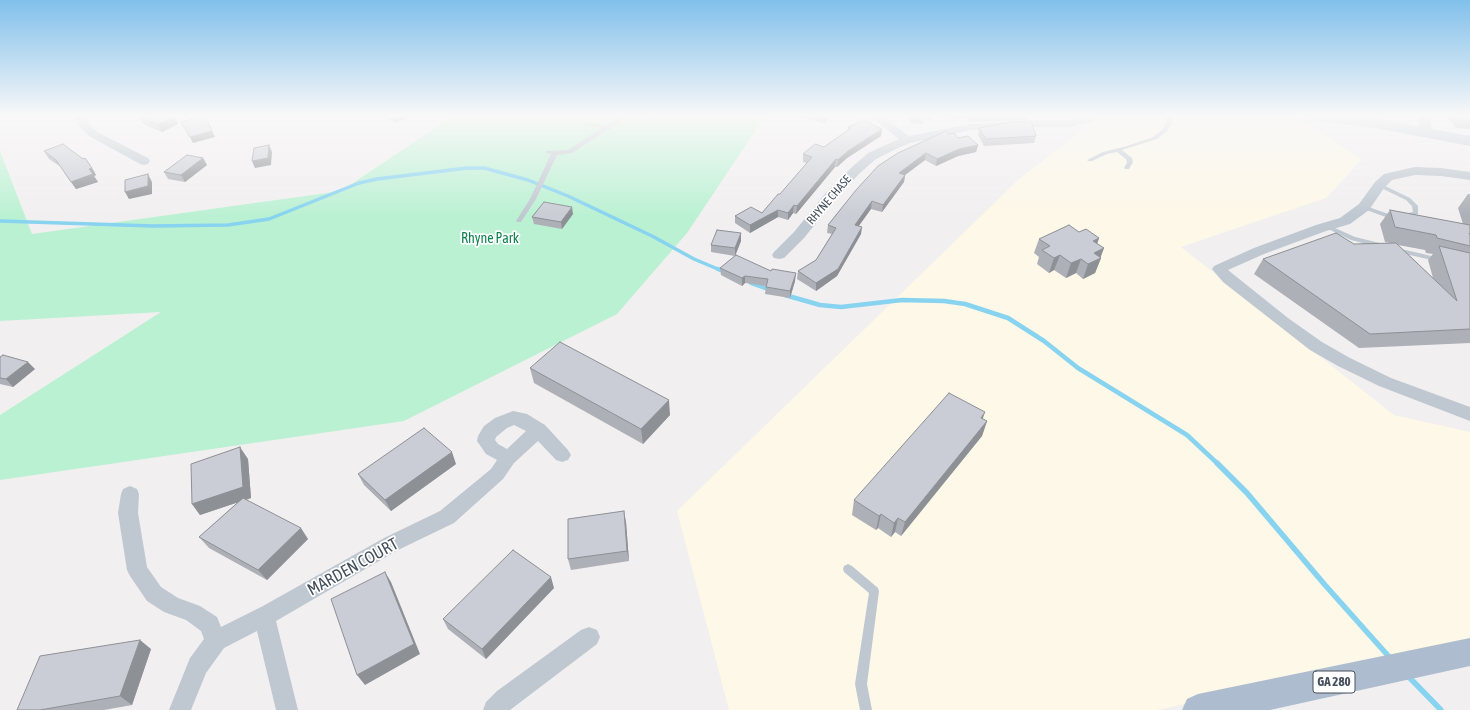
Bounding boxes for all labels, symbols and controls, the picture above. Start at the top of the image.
street label: RHYNE CHASE [804,172,854,228]
park label: Rhyne Park [461,231,519,247]
street label: MARDEN COURT [304,534,402,600]
road number: GA 280 [1313,671,1355,693]

